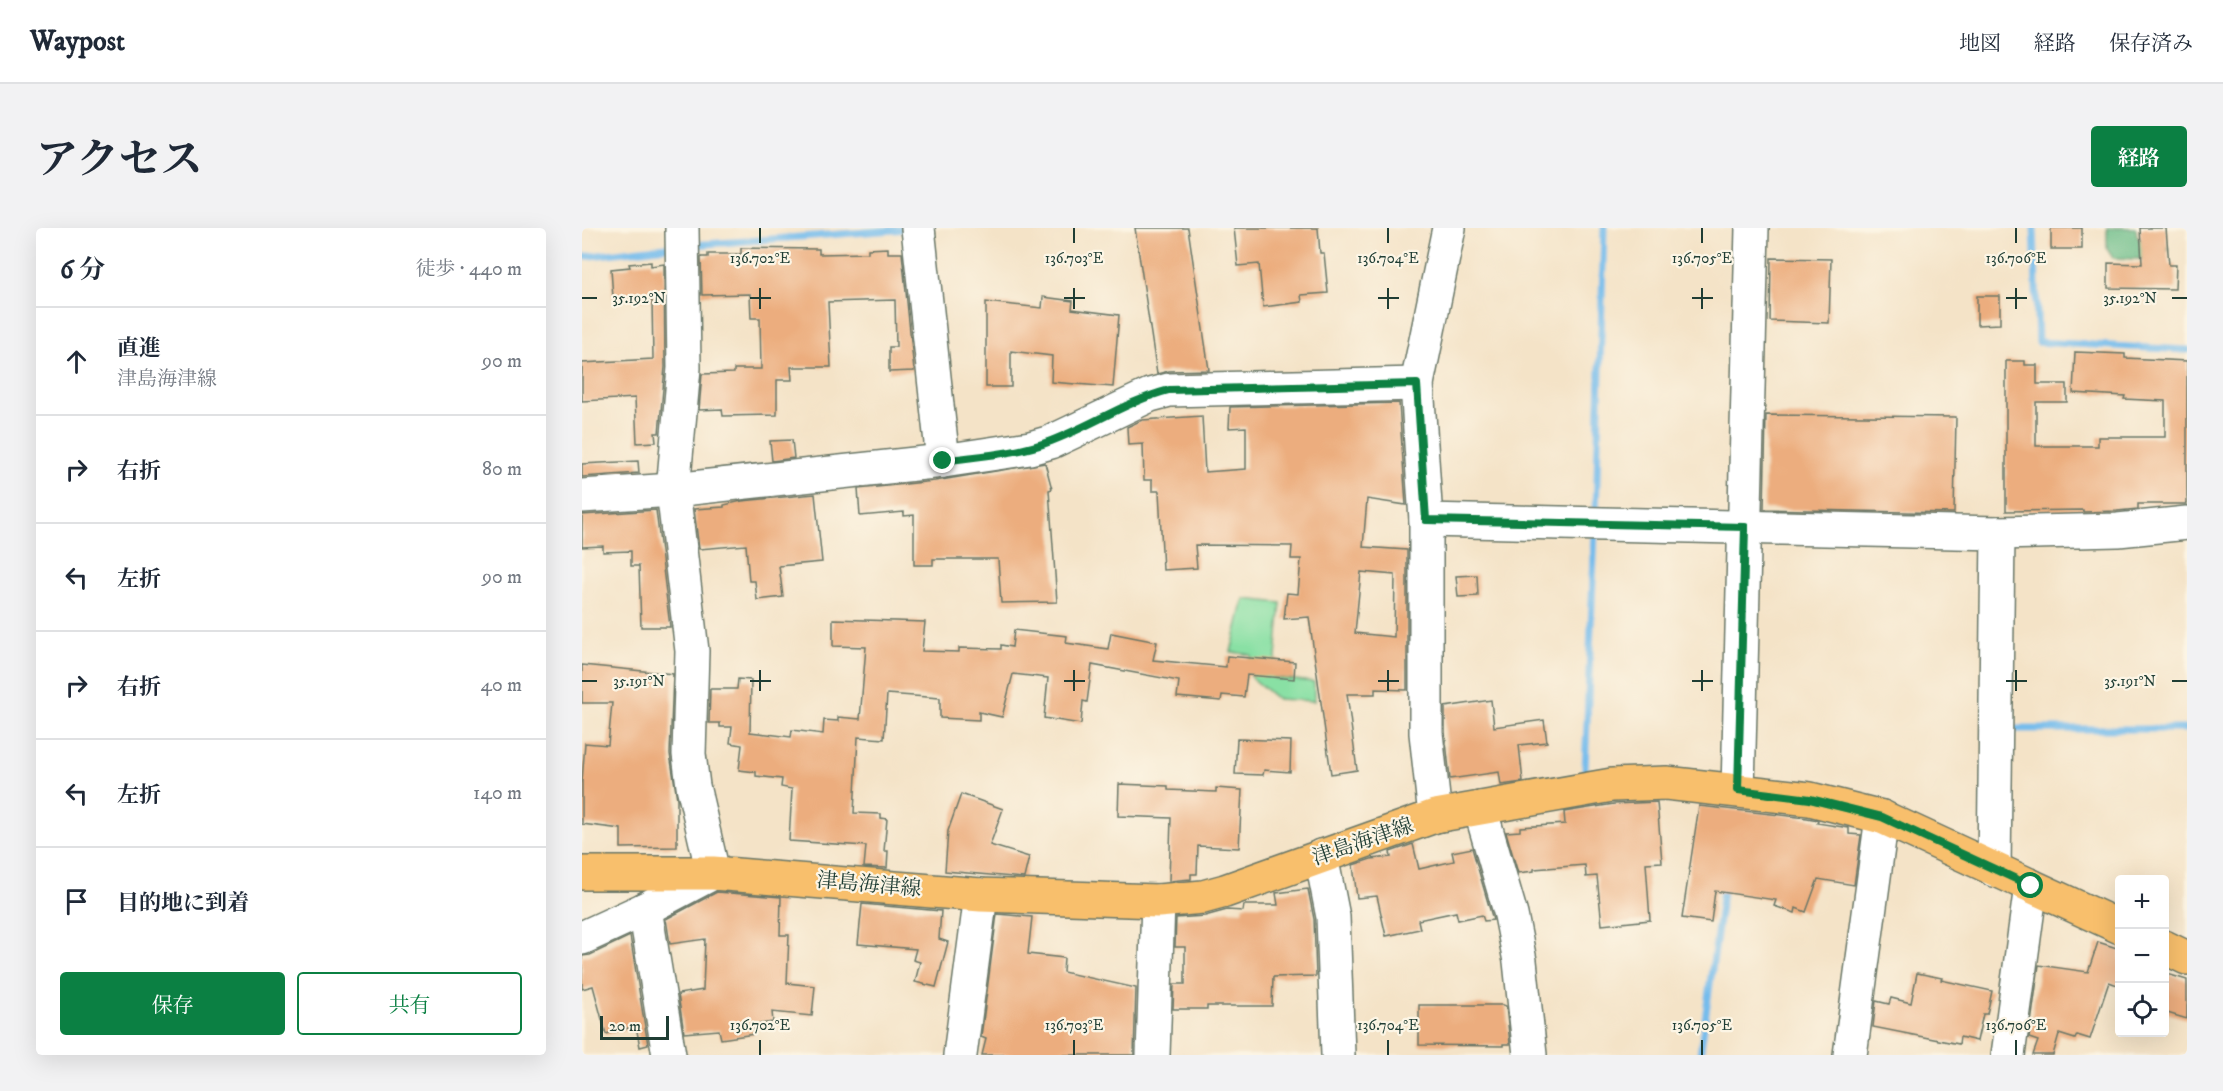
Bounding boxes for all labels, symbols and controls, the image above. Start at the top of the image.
text: Waypost [30,24,125,59]
text: 地図 [1959,31,2001,57]
text: 経路 [2034,31,2076,57]
text: 保存済み [2109,31,2193,57]
button: 経路 [2091,126,2187,187]
text: アクセス [36,135,203,187]
text: 136.702°E [730,249,791,268]
text: 136.703°E [1045,249,1104,268]
text: 136.704°E [1357,249,1419,268]
text: 136.705°E [1672,249,1733,268]
text: 136.706°E [1986,249,2047,268]
text: 6 分 [60,254,105,287]
text: 徒歩 · 440 m [416,257,522,282]
text: 35.192°N [612,289,666,308]
text: 35.192°N [2103,289,2157,308]
text: 直進 [117,335,161,362]
icon: ahead [60,345,93,378]
text: 90 m [482,349,522,374]
text: 津島海津線 [117,367,217,392]
route end [929,447,955,473]
icon: right [60,453,93,486]
text: 80 m [482,457,522,482]
text: 右折 [117,458,161,485]
icon: left [60,561,93,594]
text: 90 m [482,565,522,590]
text: 左折 [117,566,161,593]
icon: right [60,669,93,702]
text: 35.191°N [613,672,665,691]
text: 35.191°N [2104,672,2156,691]
text: 40 m [480,673,522,698]
text: 右折 [117,674,161,701]
icon: left [60,777,93,810]
text: 140 m [473,781,522,806]
text: 左折 [117,782,161,809]
street label: 津島海津線 [1309,813,1417,871]
street label: 津島海津線 [816,867,922,903]
route start [2017,872,2043,898]
map controls [2115,875,2169,1037]
button: + [2115,875,2169,929]
icon: arrive [60,885,93,918]
text: 目的地に到着 [117,890,249,917]
button: − [2115,929,2169,983]
button: 保存 [60,972,285,1035]
button: 共有 [297,972,522,1035]
button: locate [2115,983,2169,1037]
scale bar [600,1013,669,1040]
text: 20 m [609,1016,641,1036]
text: 136.702°E [730,1016,791,1035]
text: 136.703°E [1045,1016,1104,1035]
text: 136.704°E [1357,1016,1419,1035]
text: 136.705°E [1672,1016,1733,1035]
text: 136.706°E [1986,1016,2047,1035]

